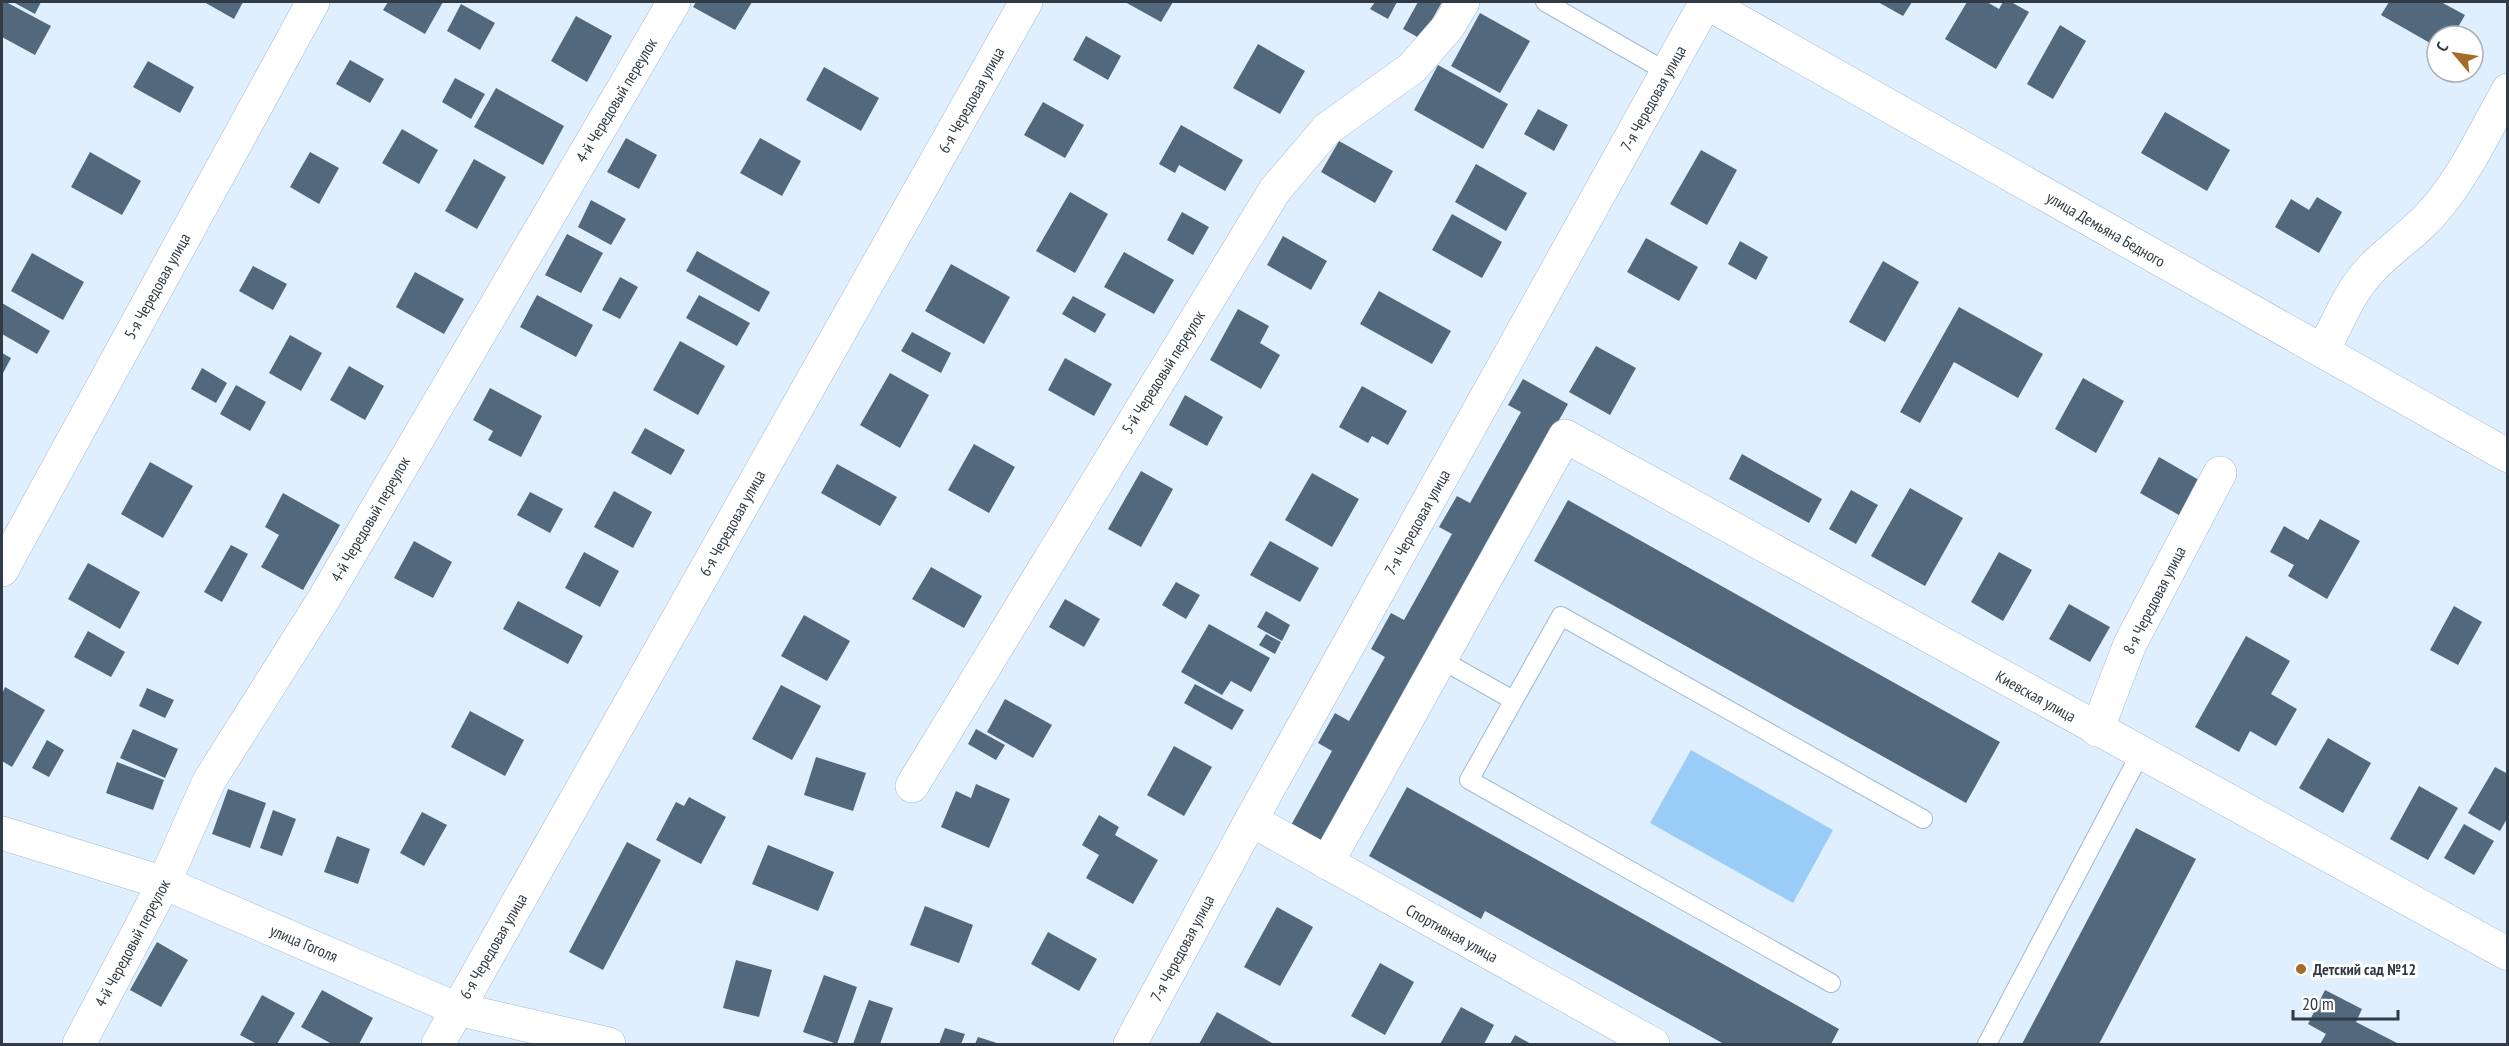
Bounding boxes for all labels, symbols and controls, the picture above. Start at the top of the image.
north arrow [2425,24,2485,84]
street label: 4-й Чередовый переулок [571,33,661,166]
text: С [2431,38,2453,55]
street label: 7-я Чередовая улица [1616,42,1690,154]
street label: 6-я Чередовая улица [934,43,1008,157]
street label: улица Демьяна Бедного [2043,187,2169,271]
street label: 5-я Чередовая улица [120,229,194,343]
street label: 5-й Чередовый переулок [1117,306,1209,437]
street label: 4-й Чередовый переулок [326,452,414,585]
street label: 6-я Чередовая улица [695,466,769,580]
street label: 7-я Чередовая улица [1380,466,1454,578]
street label: 8-я Чередовая улица [2118,543,2190,657]
street label: Киевская улица [1992,666,2080,726]
street label: 4-й Чередовый переулок [90,875,174,1010]
street label: 6-я Чередовая улица [455,890,531,1002]
street label: 7-я Чередовая улица [1146,891,1218,1005]
street label: Спортивная улица [1402,899,1502,967]
street label: улица Гоголя [267,920,341,966]
place label: Детский сад №12 [2313,959,2416,979]
marker: Детский сад №12 [2294,962,2308,976]
scale bar [2293,983,2398,1021]
text: 20 m [2302,992,2334,1015]

